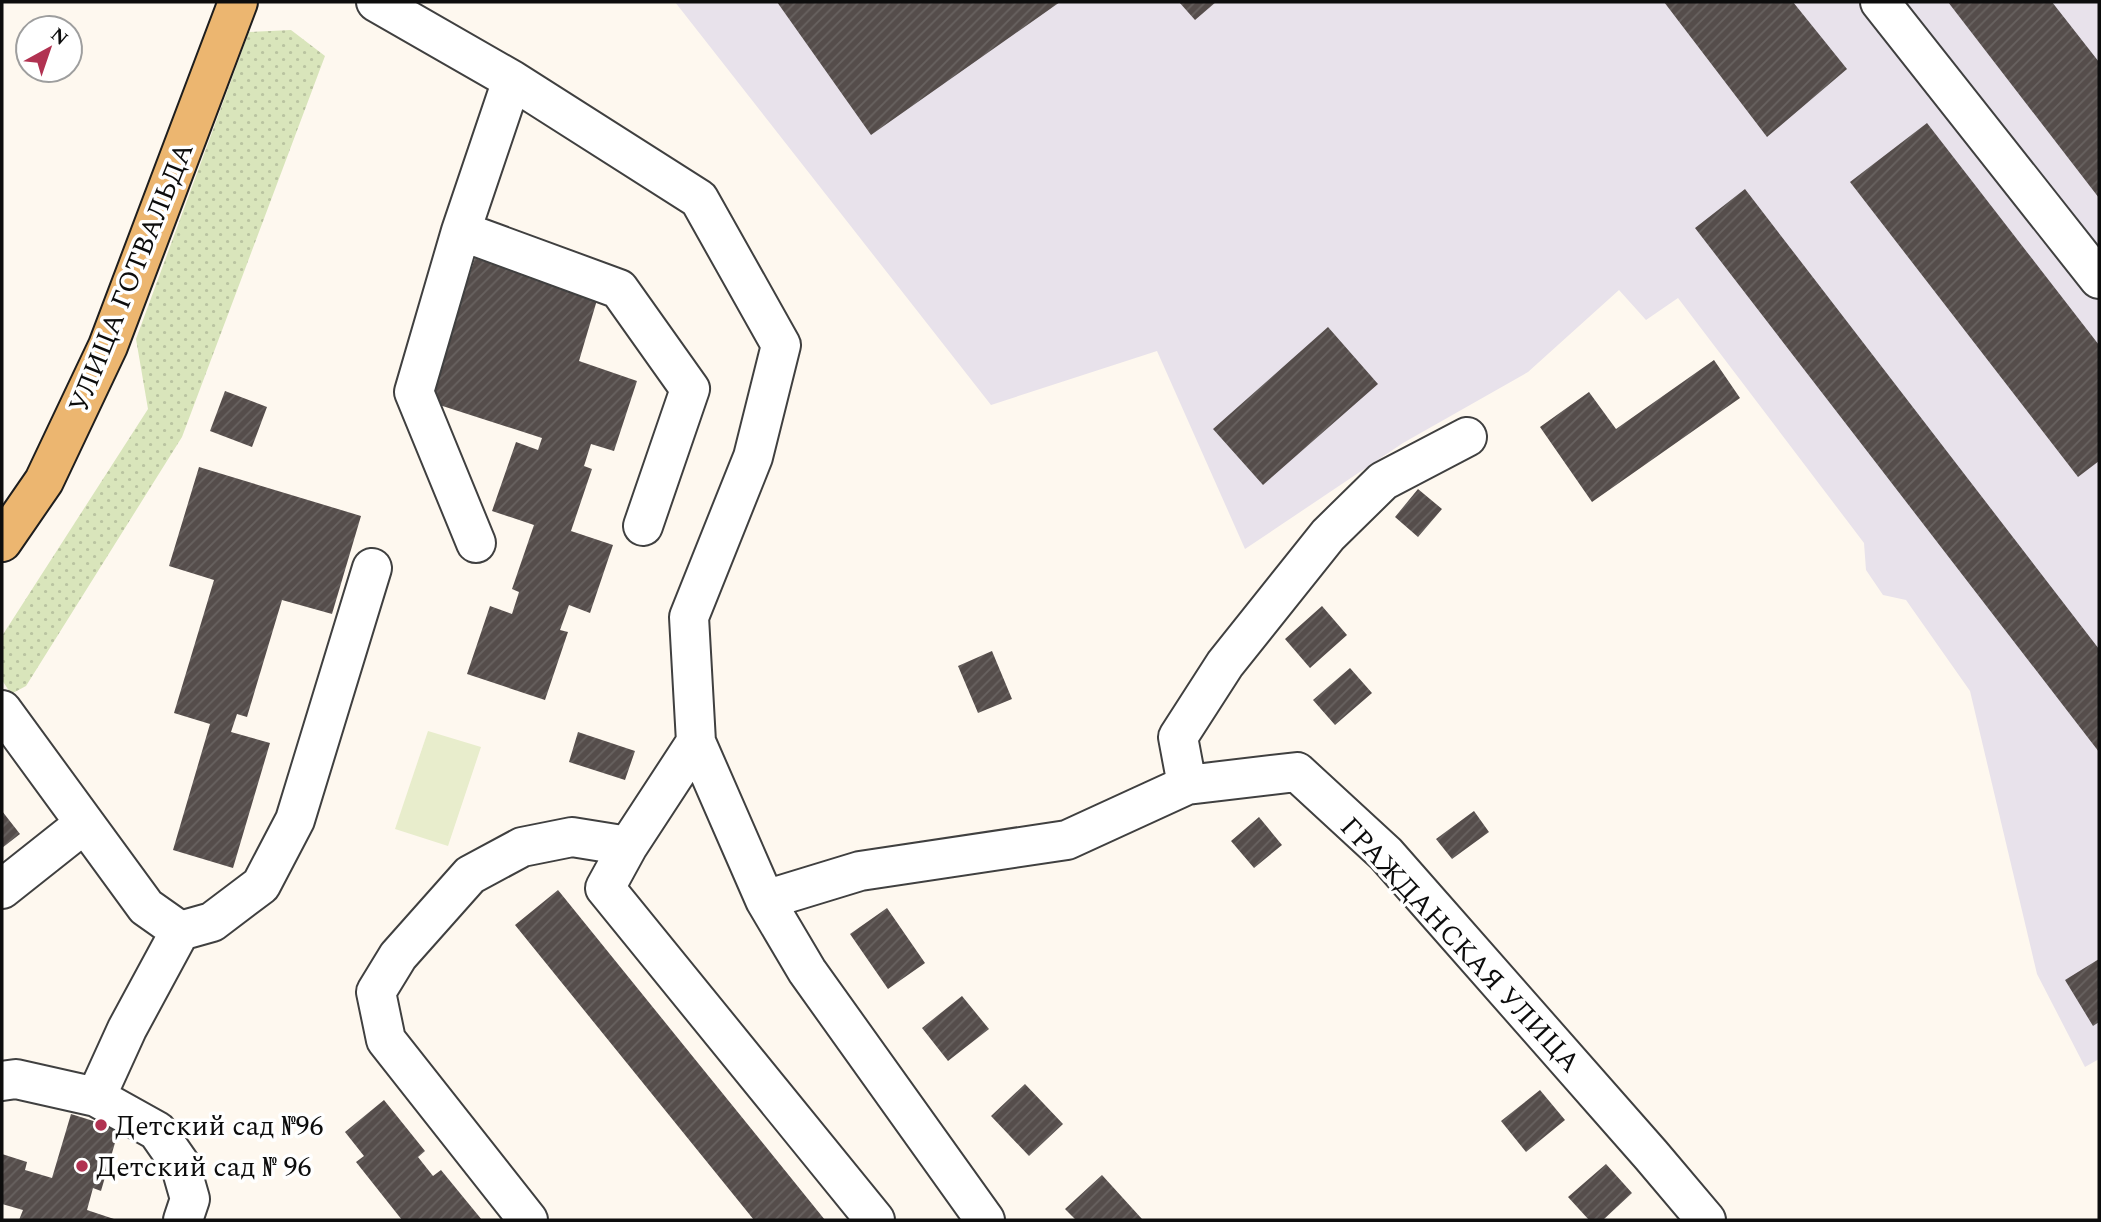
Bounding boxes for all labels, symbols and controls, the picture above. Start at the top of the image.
north arrow [14,14,84,84]
text: N [44,21,74,53]
street label: УЛИЦА ГОТВАЛЬДА [57,136,205,419]
street label: ГРАЖДАНСКАЯ УЛИЦА [1329,807,1591,1083]
place label: Детский сад №96 [115,1105,323,1148]
marker: Детский сад №96 [93,1117,109,1133]
place label: Детский сад № 96 [96,1146,311,1189]
marker: Детский сад № 96 [74,1158,90,1174]

